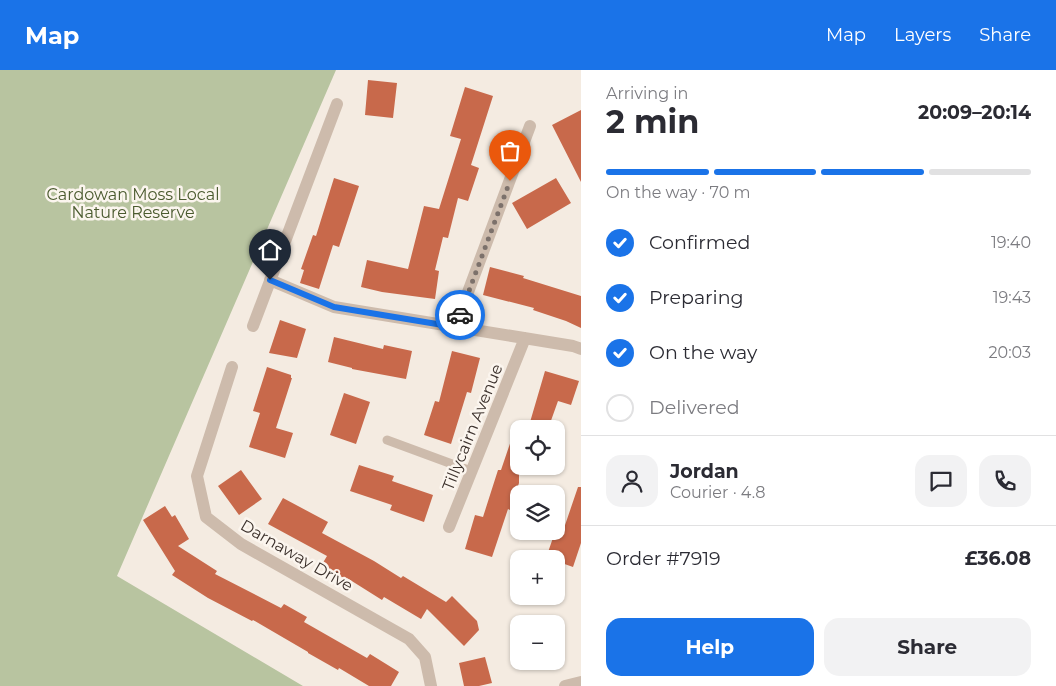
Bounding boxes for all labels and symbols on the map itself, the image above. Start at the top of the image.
pin [489,130,531,181]
park label: Cardowan Moss Local Nature Reserve [47,185,219,222]
pin [249,229,291,280]
courier [435,290,485,340]
street label: Tillycairn Avenue [438,361,507,493]
street label: Darnaway Drive [237,516,356,595]

